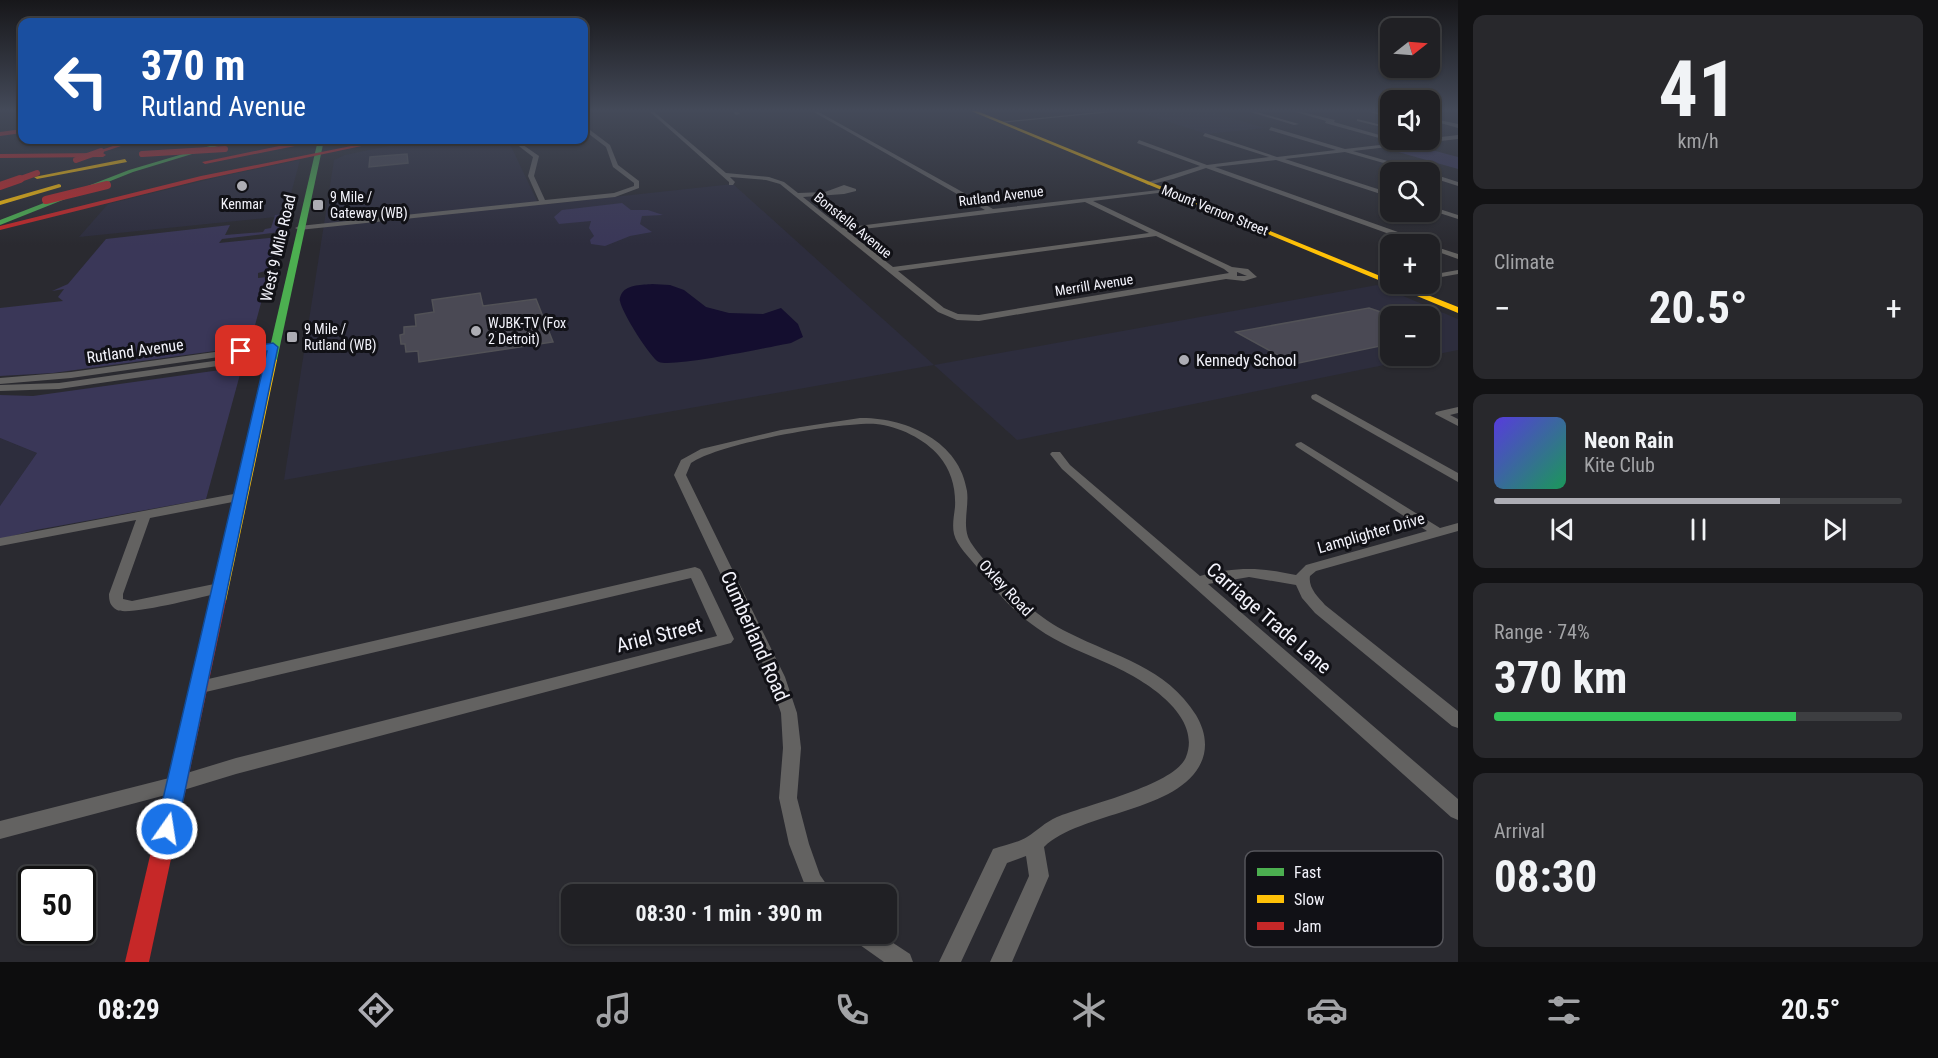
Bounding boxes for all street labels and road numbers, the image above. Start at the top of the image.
street label: Mount Vernon Street [1159,181,1271,239]
street label: Rutland Avenue [958,183,1045,209]
street label: Bonstelle Avenue [811,189,895,261]
street label: West 9 Mile Road [256,193,300,303]
street label: Merrill Avenue [1054,271,1135,299]
street label: Rutland Avenue [85,335,185,367]
street label: Lamplighter Drive [1315,509,1427,557]
street label: Oxley Road [975,556,1037,620]
street label: Carriage Trade Lane [1202,557,1336,679]
street label: Cumberland Road [716,567,794,705]
street label: Ariel Street [614,613,704,657]

